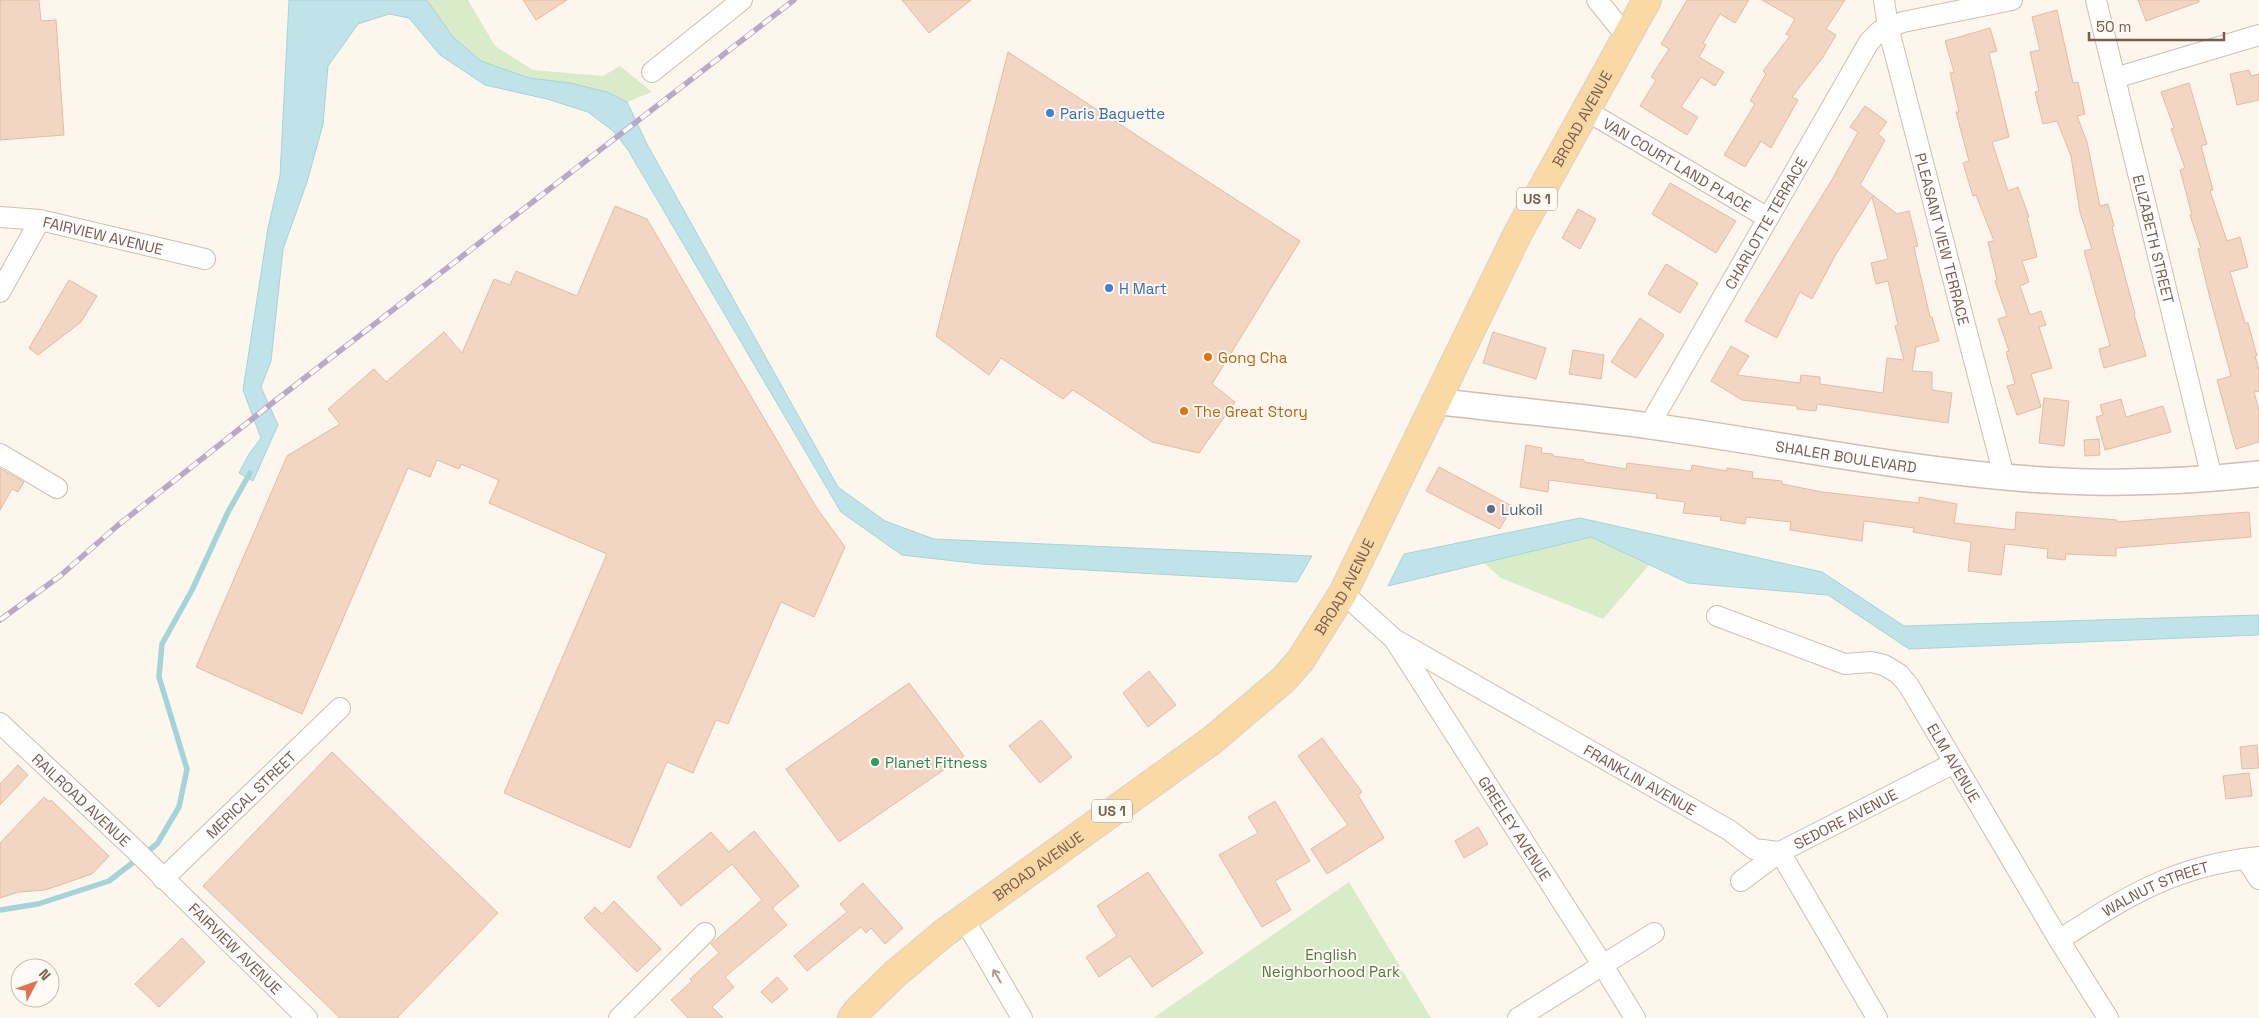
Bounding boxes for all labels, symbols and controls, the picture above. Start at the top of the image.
scale bar [2089,10,2224,42]
text: 50 m [2096,17,2131,36]
street label: BROAD AVENUE [1547,67,1616,170]
place label: Paris Baguette [1060,104,1165,123]
marker: Paris Baguette [1044,107,1056,119]
street label: VAN COURT LAND PLACE [1600,113,1755,216]
street label: PLEASANT VIEW TERRACE [1911,151,1974,327]
street label: CHARLOTTE TERRACE [1720,154,1811,292]
street label: ELIZABETH STREET [2129,173,2179,306]
road number: US 1 [1517,188,1557,210]
street label: FAIRVIEW AVENUE [41,212,165,258]
place label: H Mart [1119,279,1167,298]
marker: H Mart [1103,282,1115,294]
place label: Gong Cha [1218,348,1288,367]
marker: Gong Cha [1202,351,1214,363]
place label: The Great Story [1194,402,1308,421]
marker: The Great Story [1178,405,1190,417]
street label: SHALER BOULEVARD [1774,436,1918,476]
place label: Lukoil [1501,500,1543,519]
marker: Lukoil [1485,503,1497,515]
street label: BROAD AVENUE [1310,535,1378,638]
street label: ELM AVENUE [1924,720,1985,805]
street label: FRANKLIN AVENUE [1580,740,1700,819]
street label: MERICAL STREET [202,746,300,842]
street label: RAILROAD AVENUE [28,749,135,850]
place label: Planet Fitness [885,753,988,772]
marker: Planet Fitness [869,756,881,768]
street label: GREELEY AVENUE [1475,772,1556,884]
street label: SEDORE AVENUE [1790,784,1900,853]
road number: US 1 [1092,799,1132,822]
street label: BROAD AVENUE [989,827,1087,905]
street label: WALNUT STREET [2098,856,2211,920]
street label: FAIRVIEW AVENUE [185,899,286,998]
park label: English Neighborhood Park [1262,945,1400,981]
north arrow [10,958,60,1008]
text: N [35,965,55,984]
one-way arrow [992,969,1002,983]

